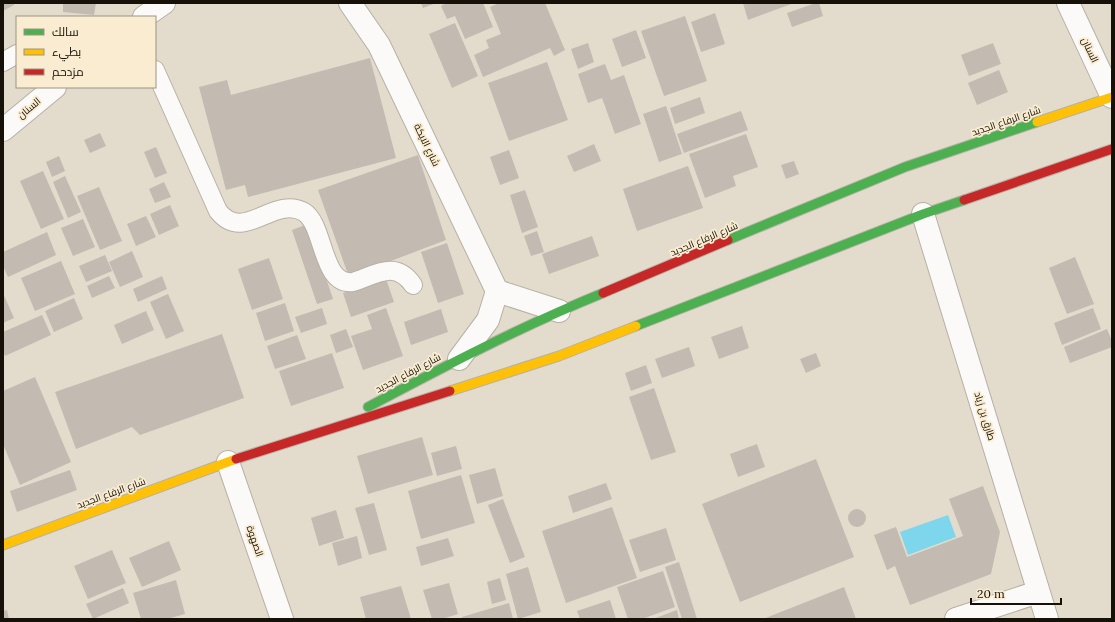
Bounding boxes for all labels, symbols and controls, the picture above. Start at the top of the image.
legend [16,16,156,88]
text: سالك [52,24,79,39]
street label: السنان [1078,35,1102,65]
text: بطيء [52,44,81,62]
text: مزدحم [52,64,84,80]
street label: السنان [15,94,43,122]
street label: شارع الرفاع الجديد [970,103,1042,139]
street label: شارع الايكة [411,121,443,169]
street label: شارع الرفاع الجديد [668,219,740,259]
street label: شارع الرفاع الجديد [373,350,443,396]
street label: طارق بن زياد [971,390,999,442]
street label: شارع الرفاع الجديد [75,475,147,511]
street label: الصهوة [244,524,266,558]
scale bar [971,580,1061,606]
text: 20 m [977,586,1005,601]

